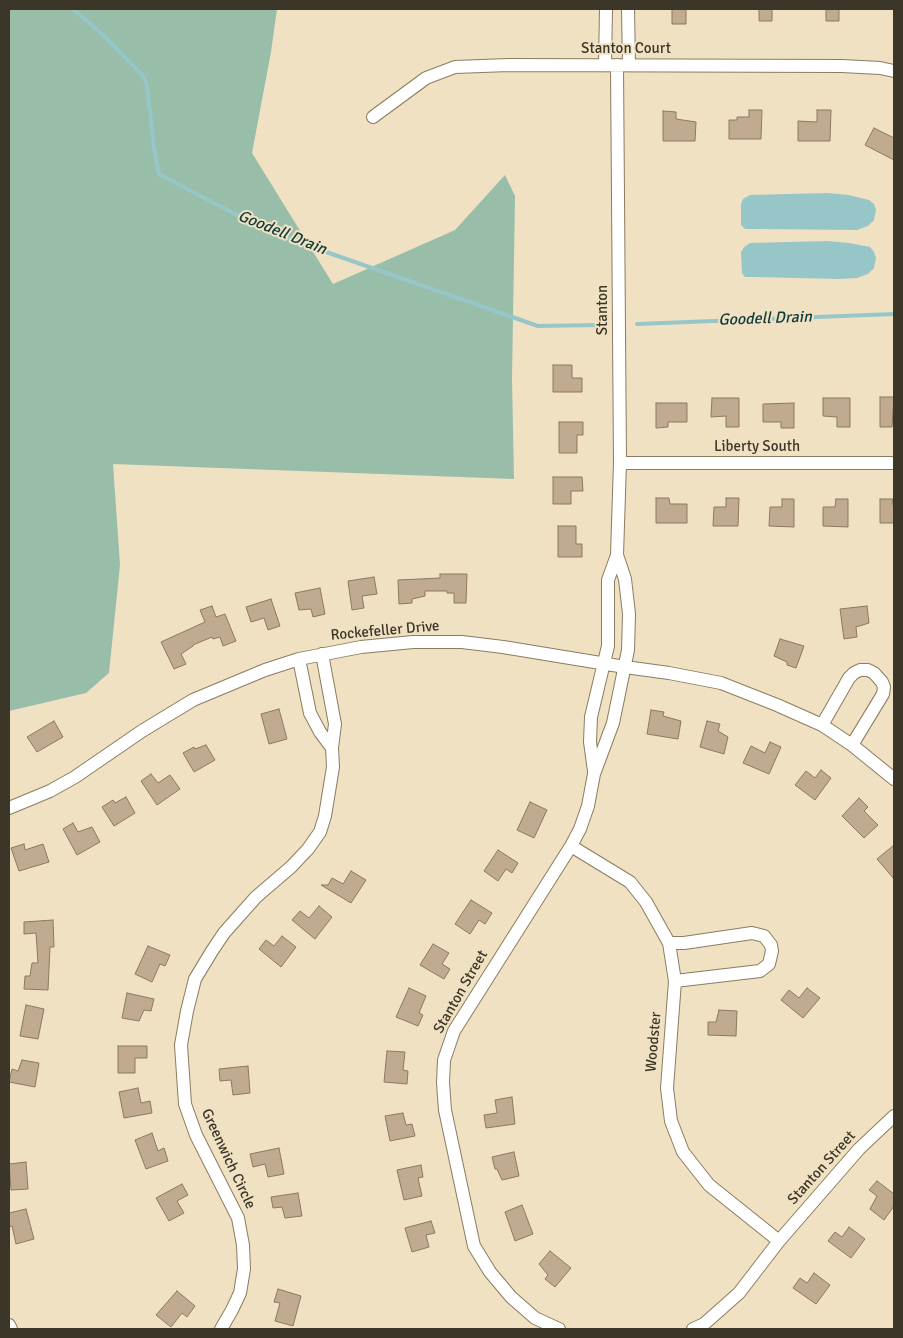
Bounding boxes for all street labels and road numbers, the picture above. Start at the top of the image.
street label: Stanton Court [581,40,671,58]
street label: Stanton [594,285,612,335]
street label: Liberty South [714,438,800,456]
street label: Rockefeller Drive [330,617,440,645]
street label: Stanton Street [430,947,492,1037]
street label: Woodster [642,1011,666,1073]
street label: Greenwich Circle [197,1106,259,1212]
street label: Stanton Street [784,1127,860,1209]

